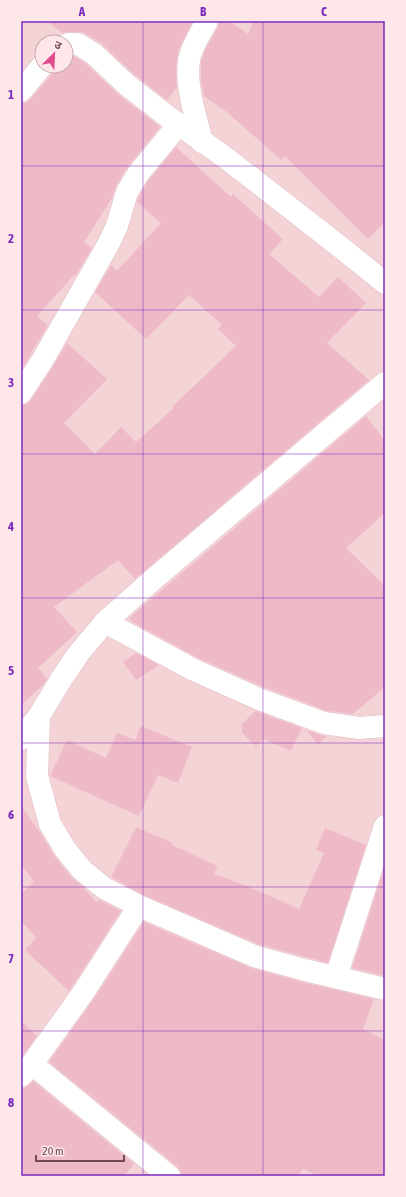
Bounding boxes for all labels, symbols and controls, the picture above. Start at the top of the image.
text: A [78,4,86,19]
text: B [200,4,207,19]
text: C [321,4,327,19]
north arrow [34,34,74,74]
text: उ [53,38,64,52]
text: 1 [8,87,14,102]
text: 2 [8,231,14,246]
text: 3 [8,375,14,390]
text: 4 [7,519,14,534]
text: 5 [8,663,14,678]
text: 6 [8,807,14,822]
text: 7 [8,951,14,966]
text: 8 [8,1095,14,1110]
scale bar [36,1137,124,1163]
text: 20 m [42,1144,64,1158]

